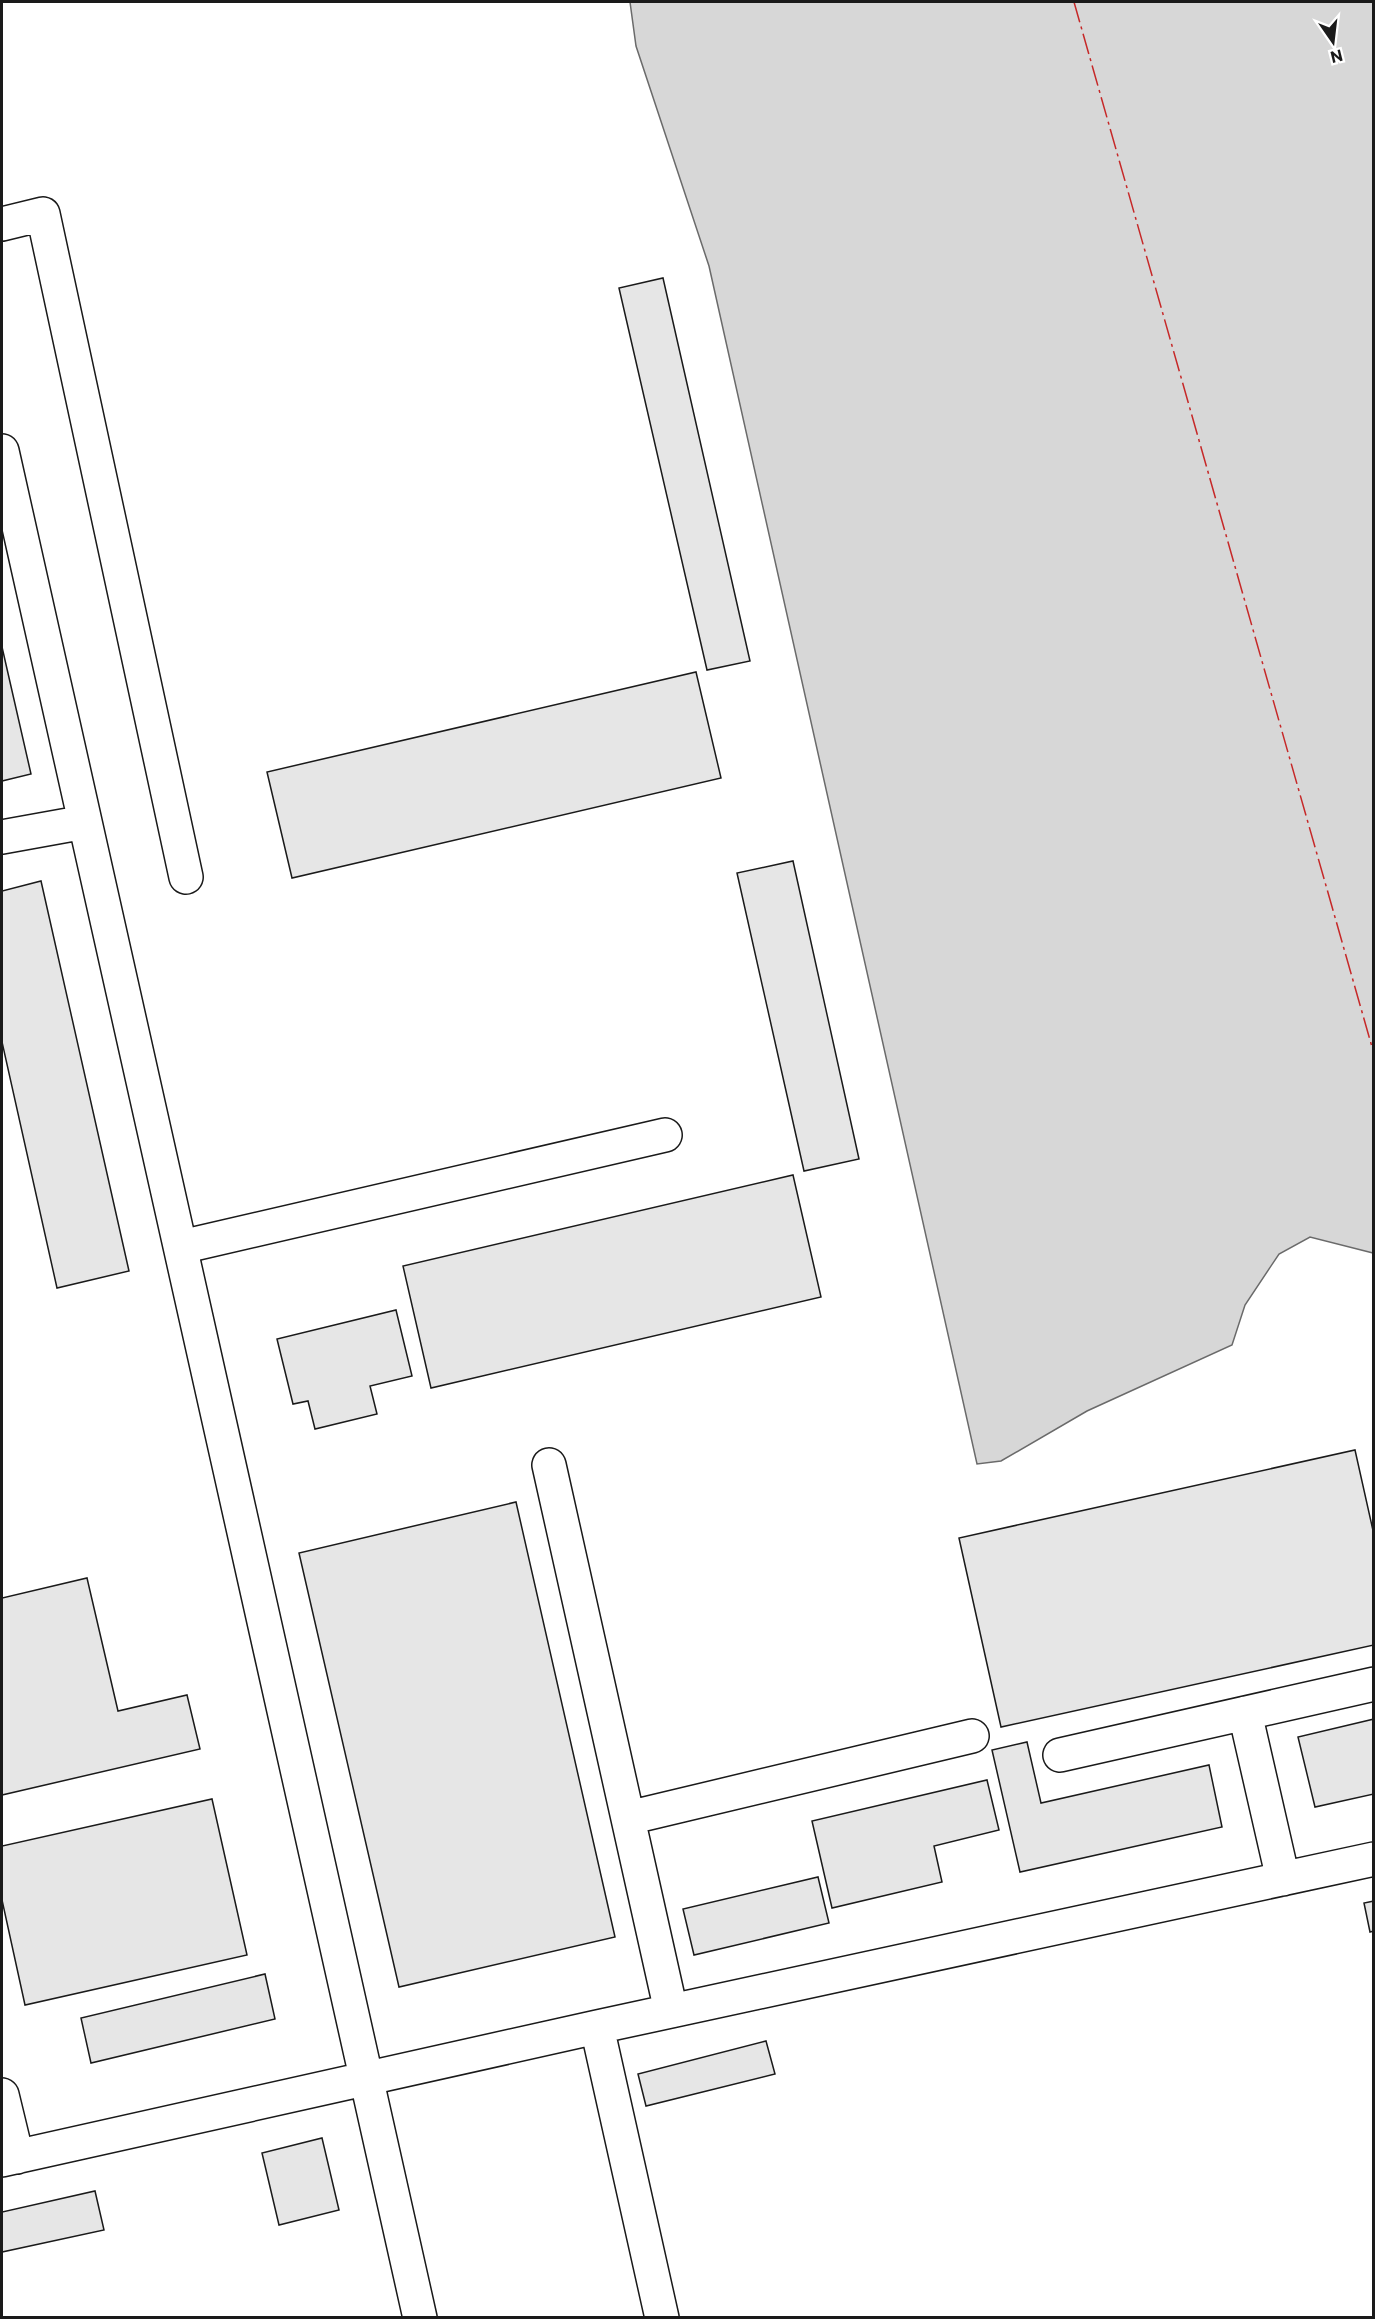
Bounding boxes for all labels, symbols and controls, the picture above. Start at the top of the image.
north arrow [1303,12,1363,72]
text: N [1329,46,1345,68]

